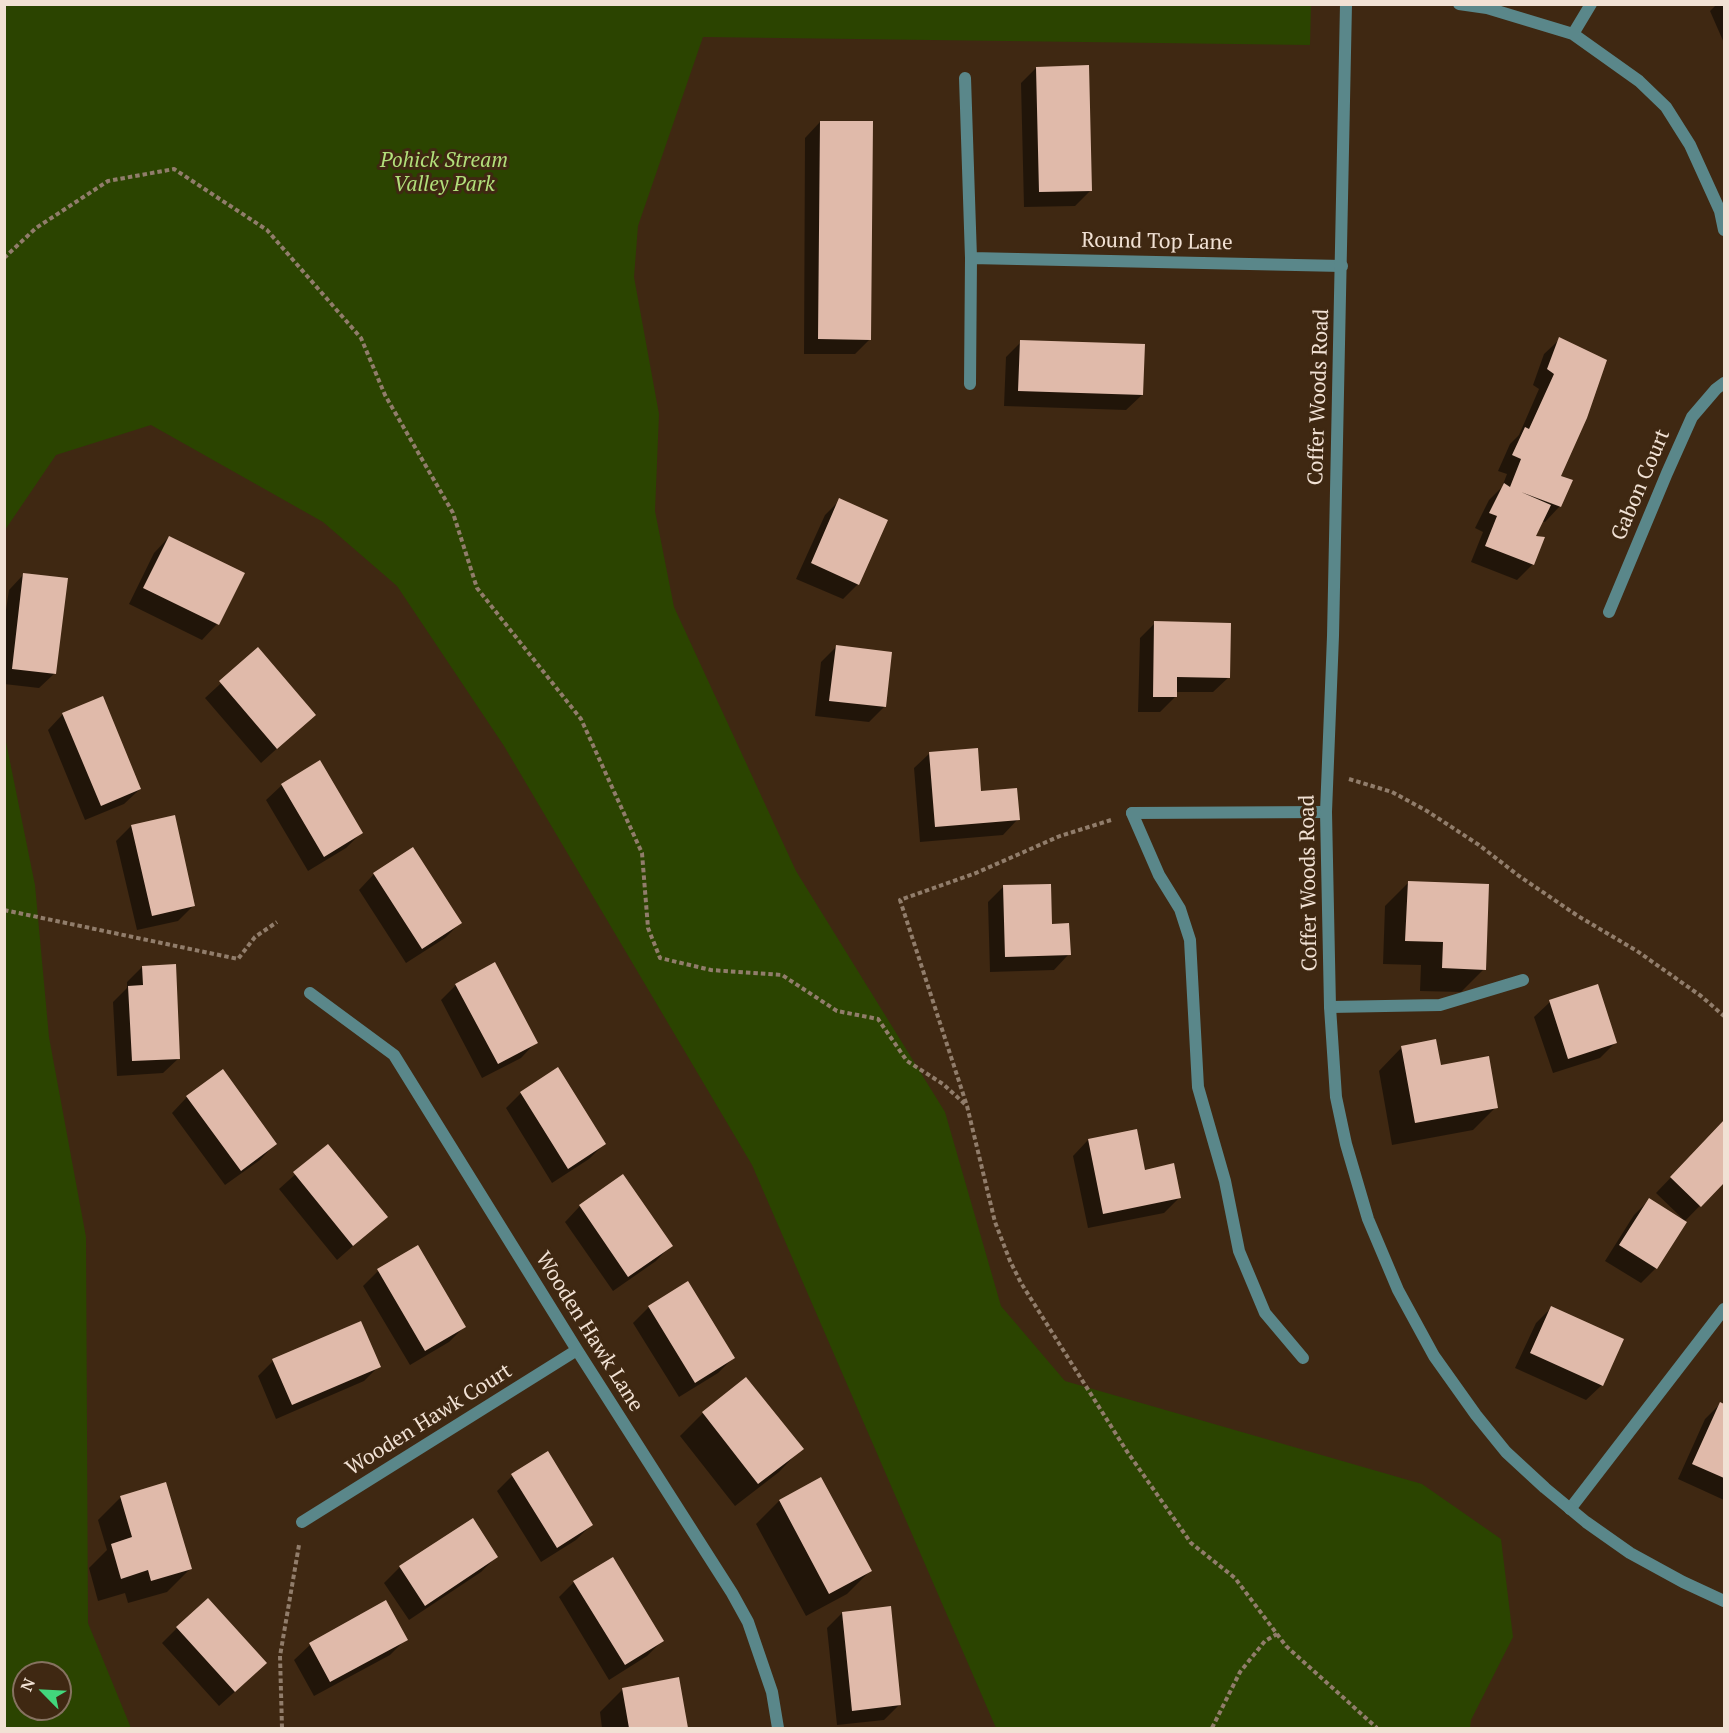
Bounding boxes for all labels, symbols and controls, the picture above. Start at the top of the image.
park label: Pohick Stream Valley Park [380,148,508,198]
street label: Round Top Lane [1081,228,1233,256]
street label: Coffer Woods Road [1303,308,1335,486]
street label: Gabon Court [1606,426,1676,544]
street label: Coffer Woods Road [1295,795,1323,971]
street label: Wooden Hawk Lane [530,1247,648,1417]
street label: Wooden Hawk Court [341,1359,517,1481]
north arrow [12,1661,72,1721]
text: N [15,1674,40,1695]

